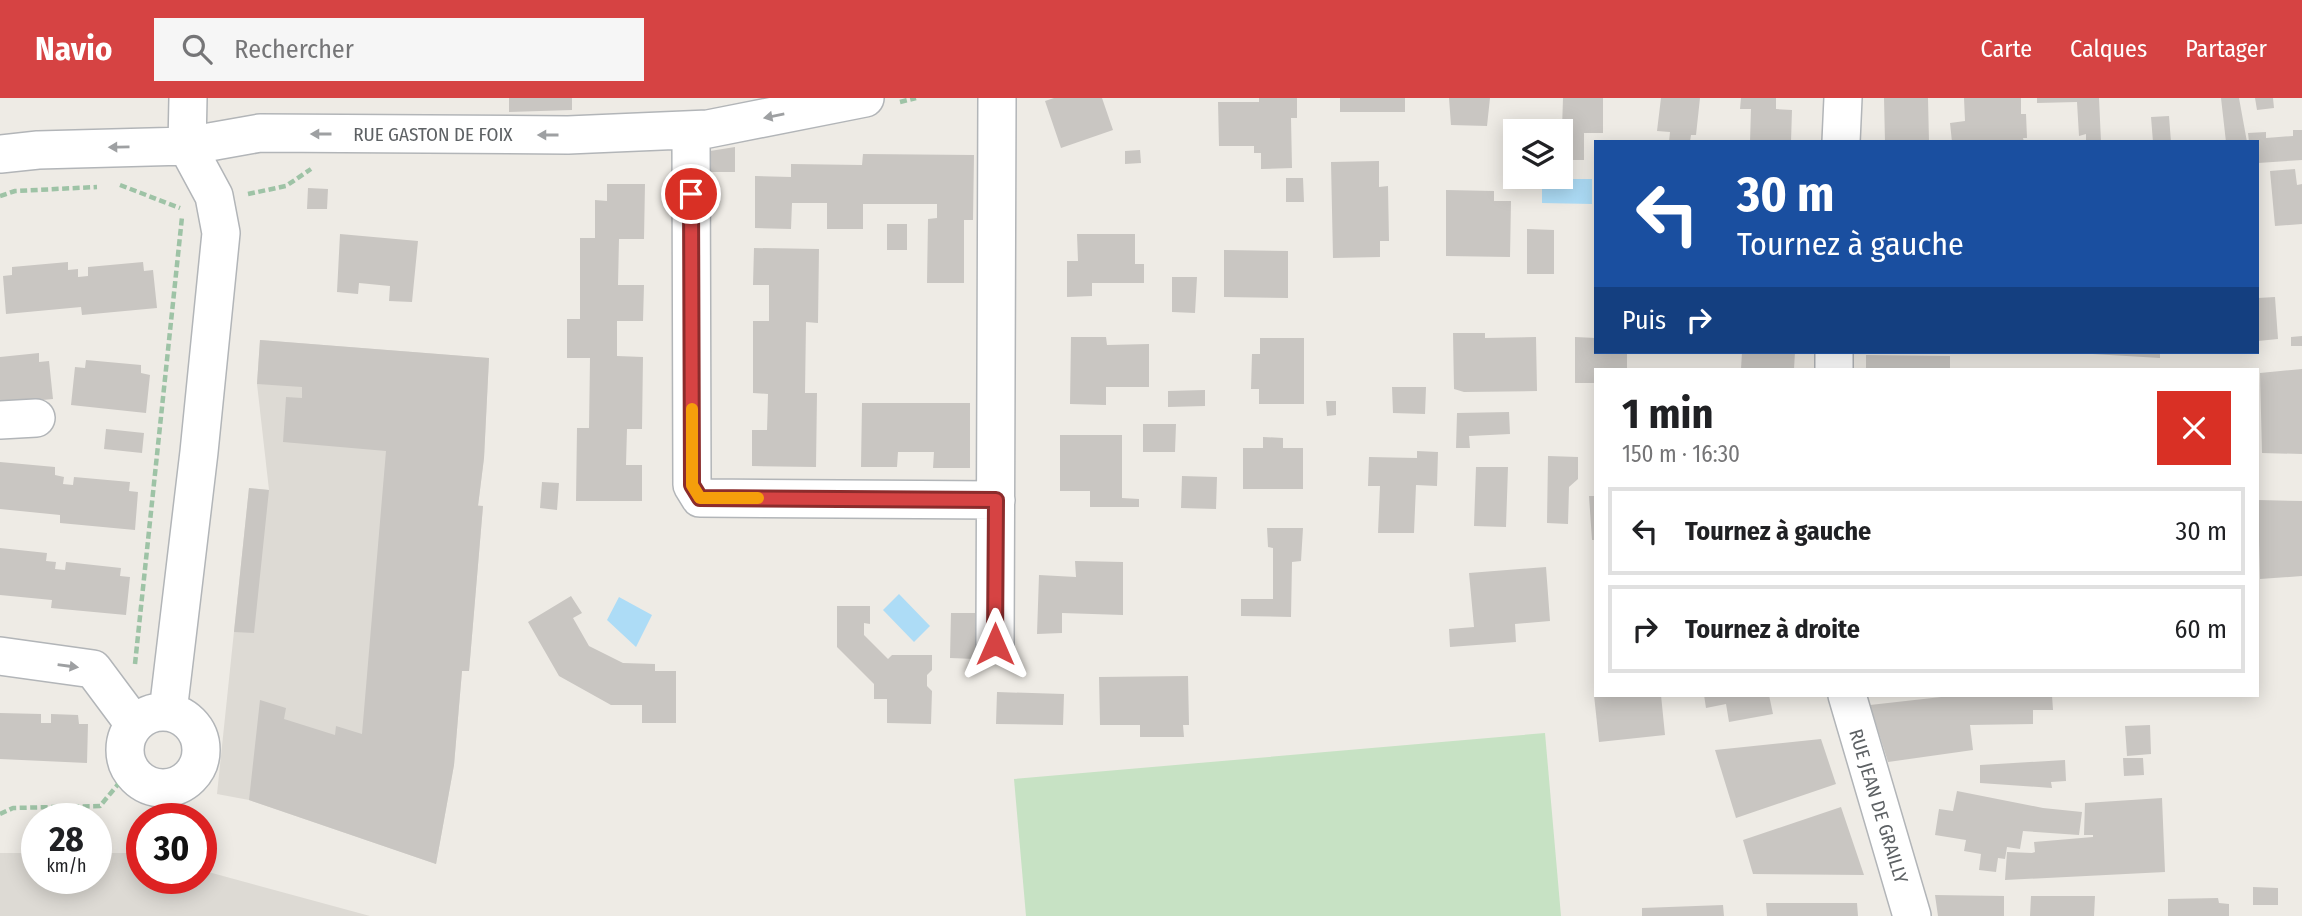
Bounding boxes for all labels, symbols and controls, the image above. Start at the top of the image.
search box [154,18,644,81]
text: Navio [35,29,112,69]
icon: search [178,30,216,68]
text: Rechercher [234,34,354,65]
text: Carte [1981,35,2032,63]
text: Calques [2070,35,2147,63]
text: Partager [2185,35,2267,63]
one-way arrow [763,111,785,122]
map controls [1503,119,1573,189]
button: layers [1503,119,1573,189]
street label: RUE GASTON DE FOIX [353,123,513,146]
one-way arrow [309,128,331,140]
one-way arrow [537,129,559,141]
one-way arrow [107,141,129,153]
pin [661,164,721,224]
text: 30 m [1737,165,1835,224]
icon: left [1622,168,1713,259]
icon: arrive [672,175,710,213]
text: Tournez à gauche [1737,225,1964,263]
icon: right [1680,301,1718,339]
text: Puis [1622,305,1666,336]
text: 1 min [1622,389,1713,439]
button: close [2157,391,2231,465]
text: 150 m · 16:30 [1622,440,1740,468]
icon: left [1626,512,1664,550]
text: Tournez à gauche [1685,516,1871,547]
text: 30 m [2176,516,2227,547]
position arrow [958,607,1032,681]
icon: right [1626,610,1664,648]
text: Tournez à droite [1685,614,1860,645]
text: 60 m [2174,614,2227,645]
one-way arrow [57,661,79,672]
street label: RUE JEAN DE GRAILLY [1844,726,1913,887]
speed limit sign: 30 [126,803,217,894]
text: 28 [49,818,84,860]
text: km/h [46,855,87,877]

